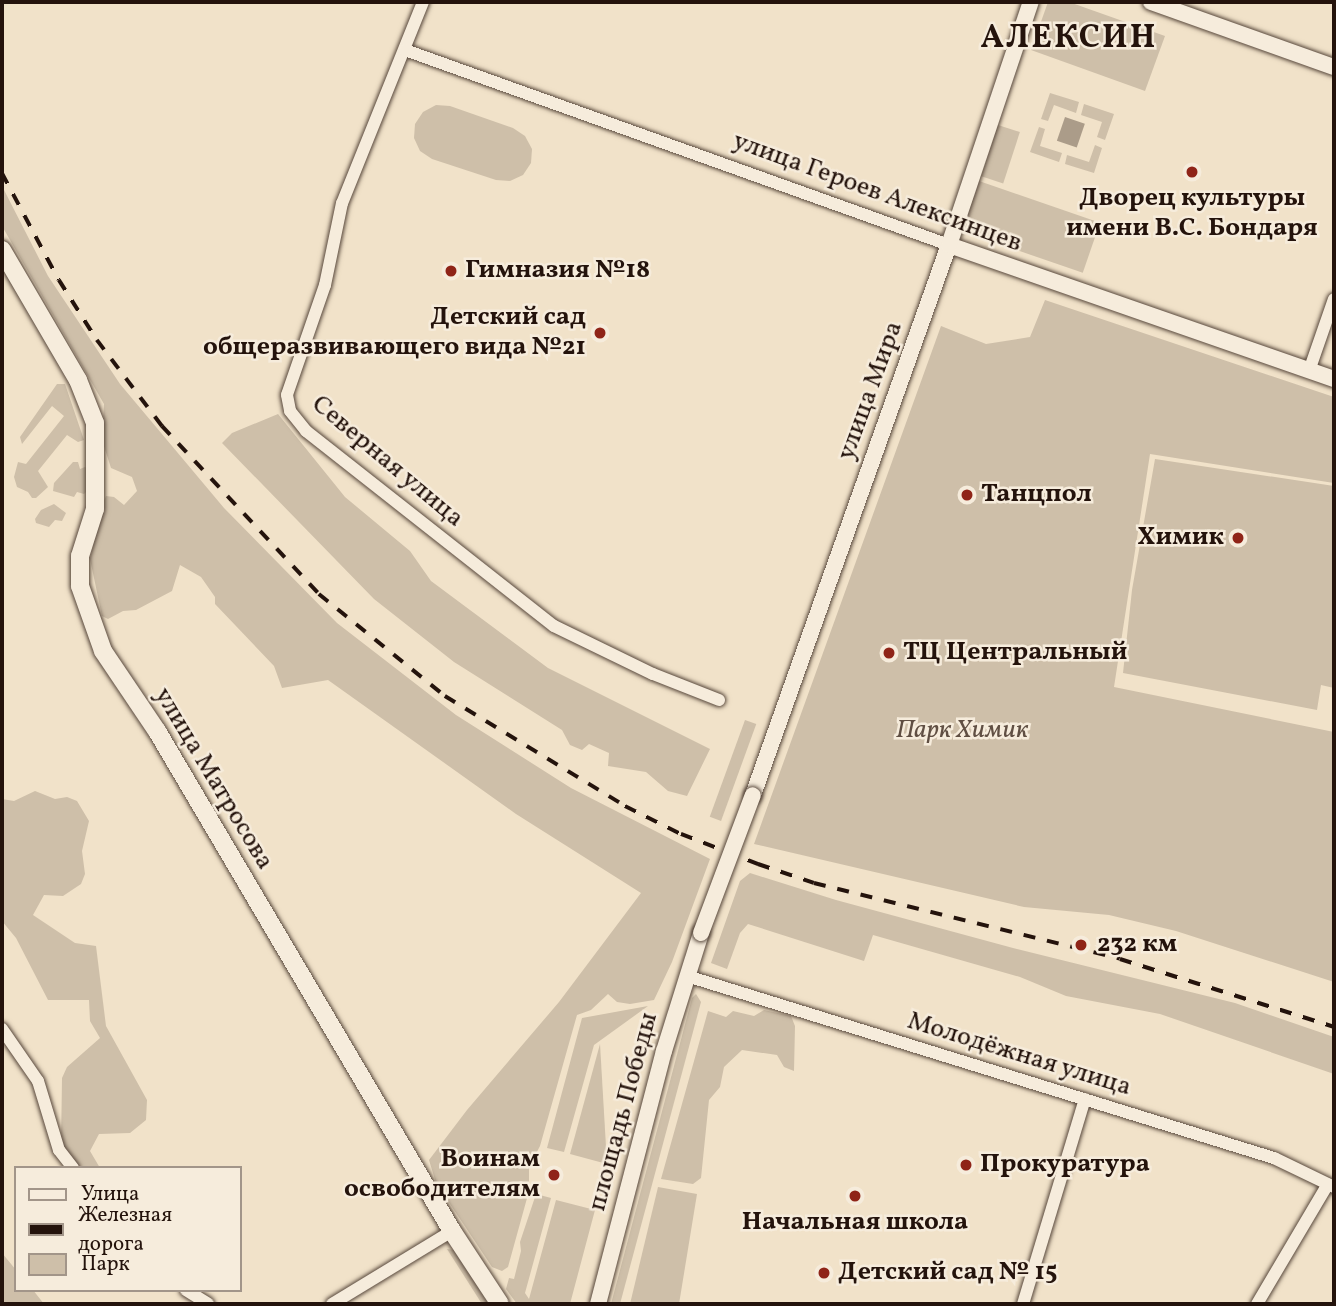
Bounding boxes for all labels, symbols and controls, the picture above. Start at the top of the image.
district label: АЛЕКСИН [981,20,1157,60]
street label: улица Героев Алексинцев [728,126,1026,260]
marker: Дворец культуры имени В.С. Бондаря [1184,164,1200,180]
place label: Дворец культуры имени В.С. Бондаря [1066,183,1318,244]
place label: Гимназия №18 [465,255,650,287]
marker: Гимназия №18 [443,263,459,279]
place label: Детский сад общеразвивающего вида №21 [203,302,586,364]
street label: улица Мира [831,317,911,465]
marker: Детский сад общеразвивающего вида №21 [592,325,608,341]
street label: Северная улица [304,389,470,535]
place label: Танцпол [981,479,1092,511]
marker: Танцпол [959,487,975,503]
place label: Химик [1137,522,1224,554]
marker: Химик [1230,530,1246,546]
place label: ТЦ Центральный [903,637,1127,669]
marker: ТЦ Центральный [881,645,897,661]
street label: улица Матросова [146,682,280,876]
park label: Парк Химик [896,715,1028,747]
place label: 232 км [1097,929,1177,961]
marker: 232 км [1071,935,1091,955]
street label: Молодёжная улица [903,1006,1135,1104]
street label: площадь Победы [583,1009,665,1215]
place label: Воинам освободителям [344,1144,540,1206]
place label: Прокуратура [980,1149,1150,1181]
marker: Прокуратура [958,1157,974,1173]
legend [14,1166,242,1292]
marker: Воинам освободителям [546,1167,562,1183]
text: Улица [81,1180,139,1209]
marker: Начальная школа [847,1188,863,1204]
text: Железная дорога [78,1201,172,1259]
place label: Начальная школа [742,1207,968,1239]
text: Парк [81,1250,130,1279]
place label: Детский сад № 15 [838,1257,1057,1289]
marker: Детский сад № 15 [816,1265,832,1281]

